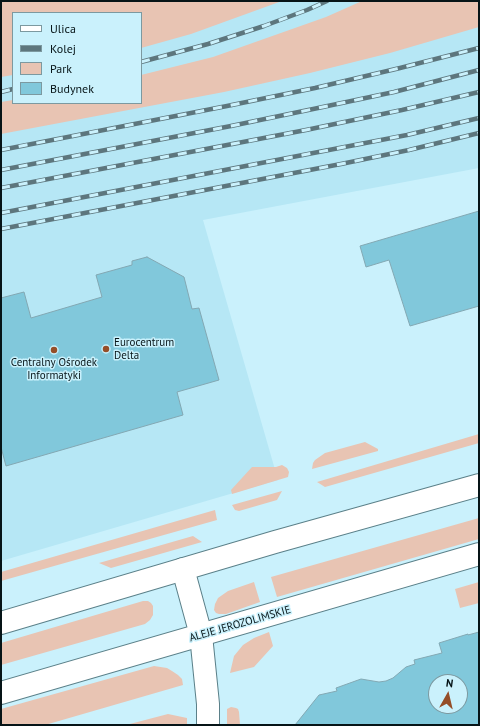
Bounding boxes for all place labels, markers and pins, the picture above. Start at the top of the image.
place label: Eurocentrum Delta [114,336,174,362]
marker: Eurocentrum Delta [101,344,111,354]
marker: Centralny Ośrodek Informatyki [49,345,59,355]
place label: Centralny Ośrodek Informatyki [11,356,97,382]

